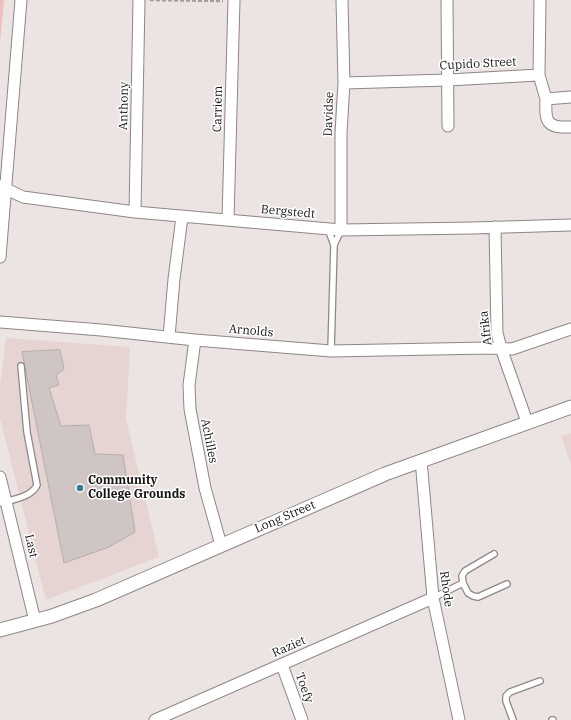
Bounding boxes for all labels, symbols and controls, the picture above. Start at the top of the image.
street label: Cupido Street [439,55,517,73]
street label: Anthony [116,82,132,130]
street label: Carriem [210,86,226,132]
street label: Davidse [321,91,337,137]
street label: Bergstedt [260,202,316,222]
street label: Afrika [477,310,495,346]
street label: Arnolds [228,322,274,340]
street label: Achilles [198,417,220,465]
place label: Community College Grounds [88,474,185,502]
marker: Community College Grounds [75,483,85,493]
street label: Long Street [252,498,318,536]
street label: Last [21,533,41,559]
street label: Rhode [436,570,456,608]
street label: Raziet [270,633,308,661]
street label: Toefy [292,671,316,705]

